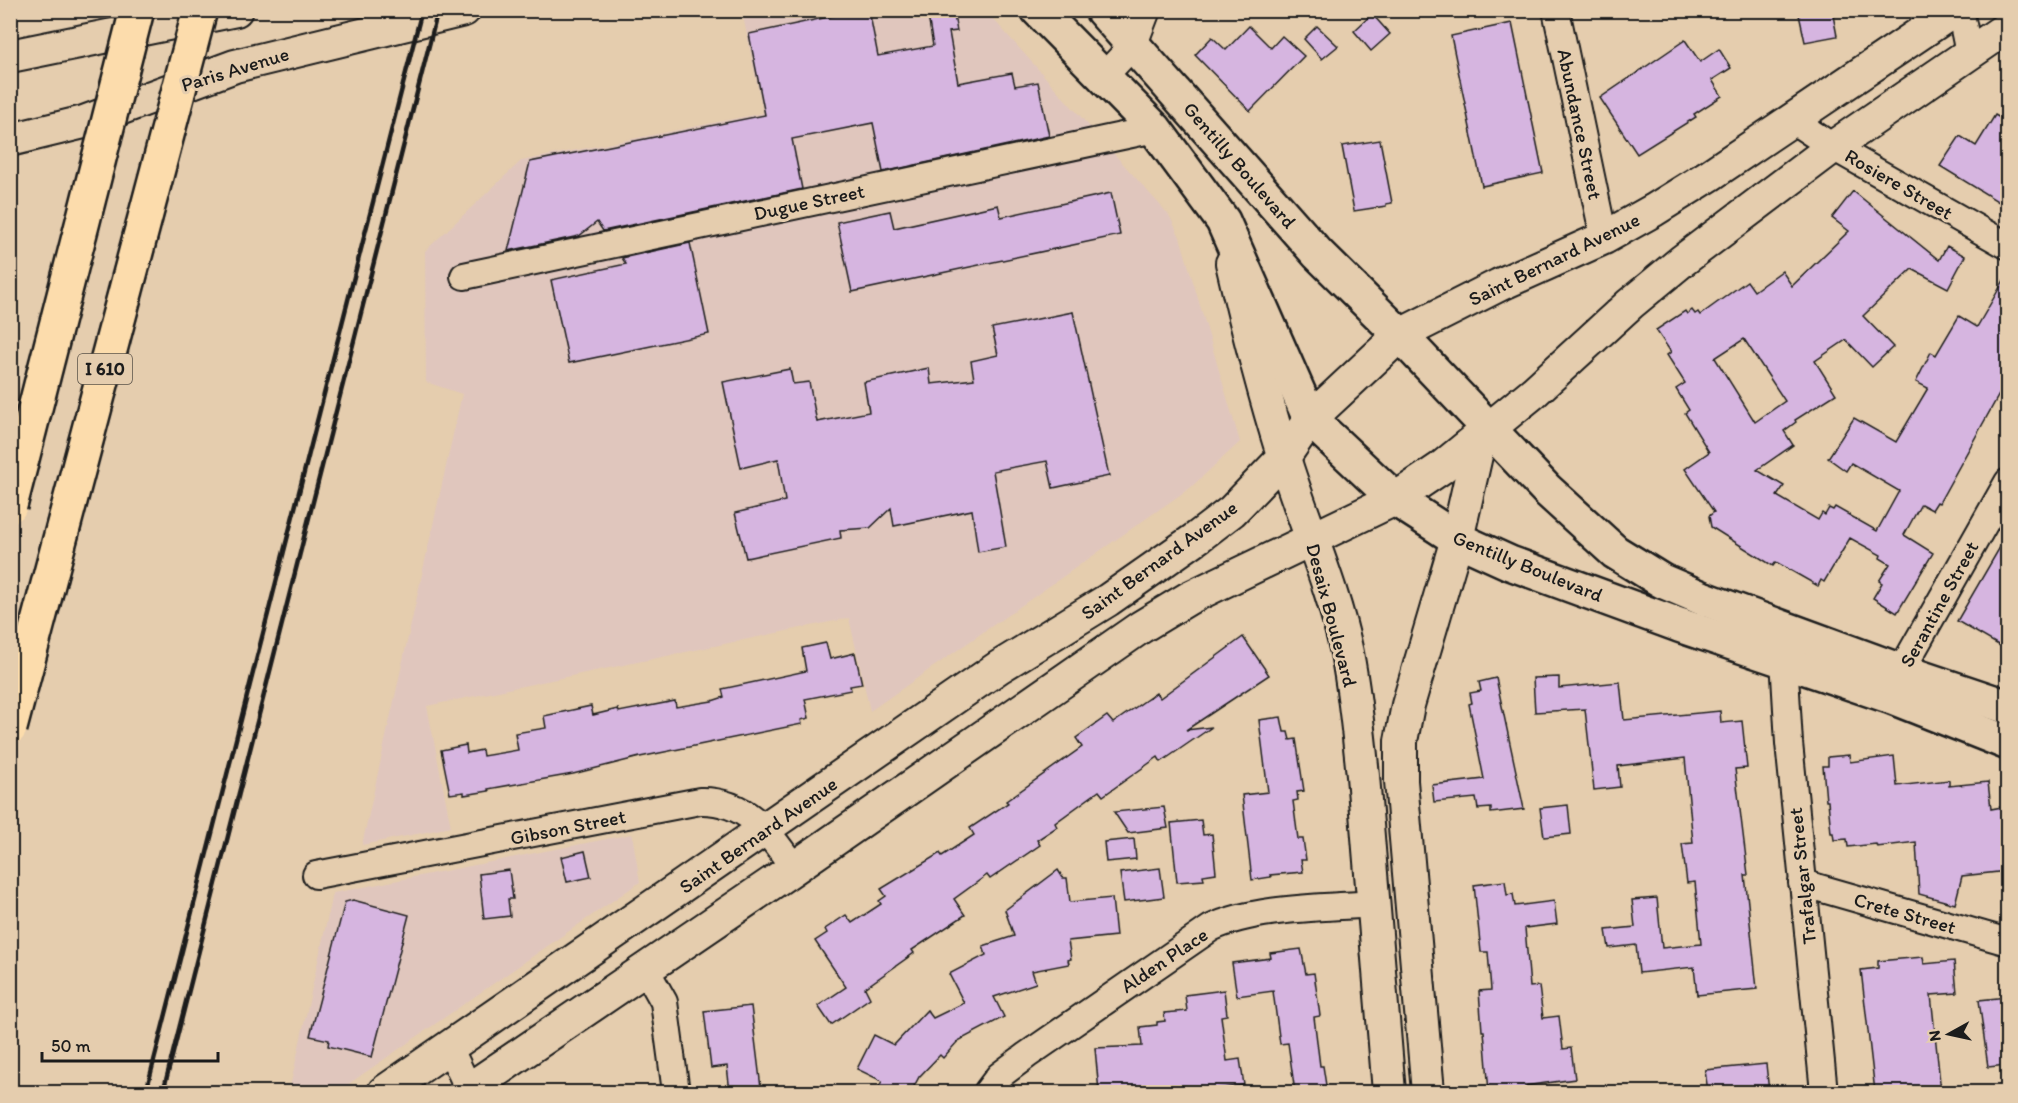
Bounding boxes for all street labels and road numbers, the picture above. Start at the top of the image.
street label: Paris Avenue [178,41,292,97]
street label: Abundance Street [1552,46,1608,202]
street label: Gentilly Boulevard [1179,97,1302,233]
street label: Rosiere Street [1841,143,1958,225]
street label: Dugue Street [751,179,867,225]
street label: Saint Bernard Avenue [1464,207,1644,311]
road number: I 610 [78,354,132,384]
street label: Saint Bernard Avenue [1076,495,1242,625]
street label: Gentilly Boulevard [1449,525,1607,607]
street label: Serantine Street [1894,537,1984,671]
street label: Desaix Boulevard [1301,540,1363,690]
street label: Saint Bernard Avenue [674,771,842,899]
street label: Gibson Street [508,804,628,850]
street label: Trafalgar Street [1783,806,1821,945]
street label: Crete Street [1851,887,1959,939]
street label: Alden Place [1116,922,1212,998]

